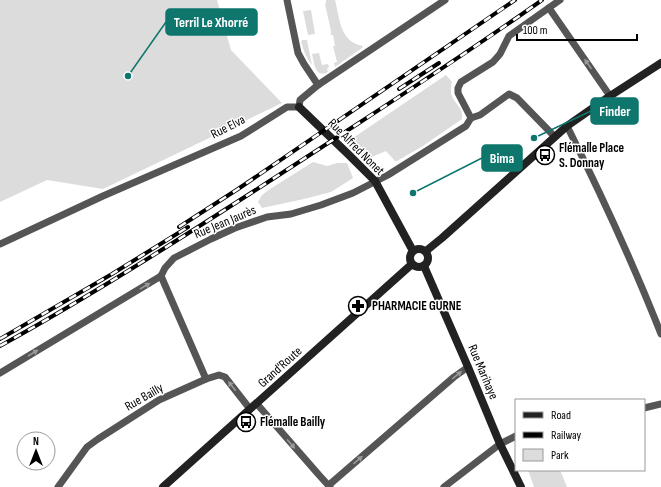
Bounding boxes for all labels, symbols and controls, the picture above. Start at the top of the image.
callout: Terril Le Xhorré [166,9,257,35]
text: Terril Le Xhorré [174,14,248,31]
scale bar [517,16,637,42]
text: 100 m [523,23,548,38]
one-way arrow [584,59,592,69]
callout: Finder [591,98,638,124]
text: Finder [599,103,631,120]
street label: Rue Elva [208,112,248,142]
street label: Rue Alfred Nonet [324,115,388,179]
place label: Flémalle Place S. Donnay [559,140,625,171]
bus stop icon: Flémalle Place S. Donnay [534,144,556,166]
callout: Bima [482,145,522,171]
text: Bima [490,150,515,167]
street label: Rue Jean Jaurès [192,202,259,242]
one-way arrow [140,282,150,290]
pharmacy icon: PHARMACIE GURNE [347,295,369,317]
place label: PHARMACIE GURNE [372,298,462,314]
street label: Rue Marihaye [464,342,502,402]
street label: Grand'Route [255,343,305,391]
one-way arrow [28,349,38,357]
one-way arrow [452,371,462,380]
street label: Rue Bailly [122,380,166,414]
one-way arrow [227,380,236,391]
legend [515,399,645,471]
text: Road [551,408,571,423]
bus stop icon: Flémalle Bailly [235,411,257,433]
place label: Flémalle Bailly [260,414,326,430]
text: Railway [551,428,582,443]
north arrow [16,431,56,471]
text: N [33,435,39,448]
one-way arrow [287,438,296,449]
text: Park [551,448,569,463]
one-way arrow [354,456,363,465]

